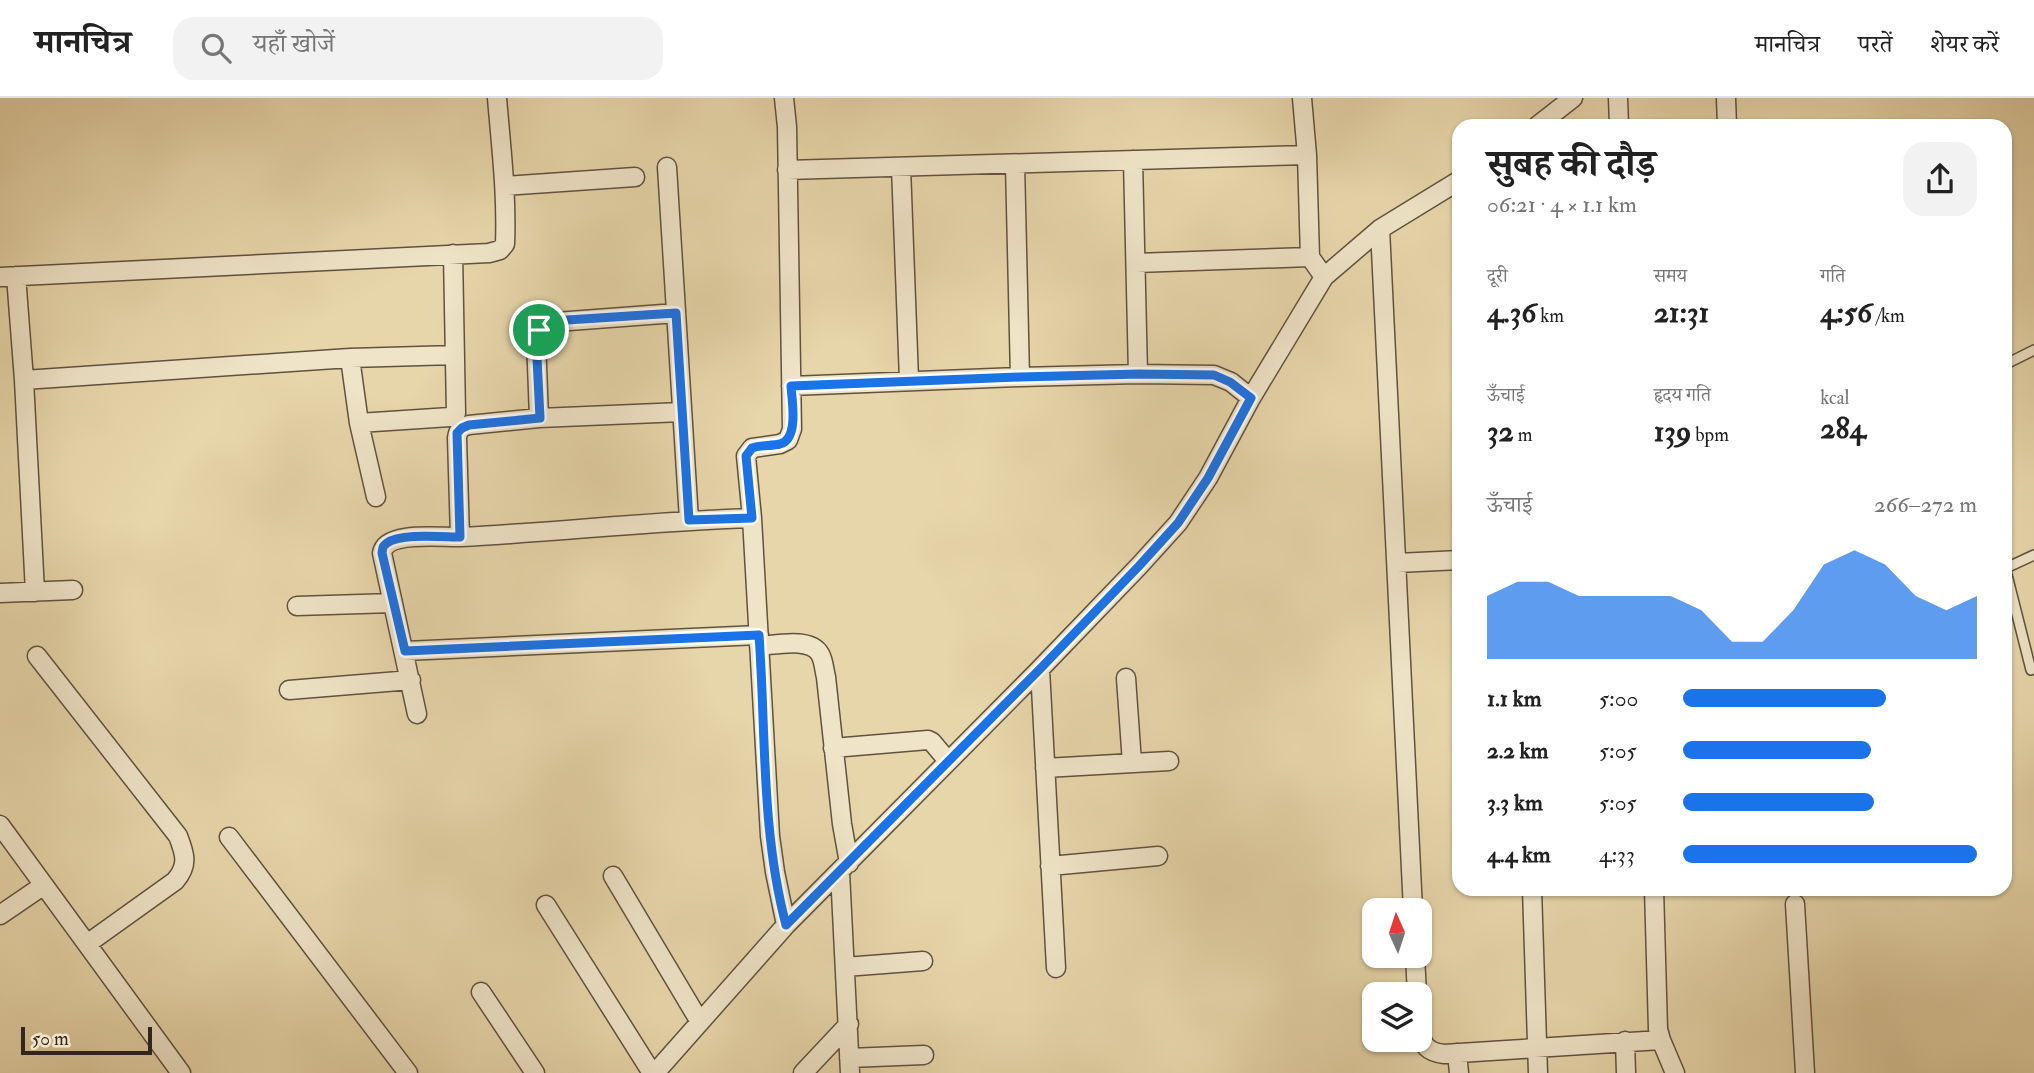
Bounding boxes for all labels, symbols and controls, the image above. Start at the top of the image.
search box [173,17,663,80]
text: मानचित्र [35,22,131,63]
text: यहाँ खोजें [253,28,335,60]
icon: search [197,29,235,67]
text: मानचित्र [1755,29,1820,60]
text: परतें [1858,29,1892,60]
text: शेयर करें [1930,29,1999,60]
text: सुबह की दौड़ [1487,140,1656,188]
button: share [1903,142,1977,216]
text: 06:21 · 4 × 1.1 km [1487,190,1637,219]
text: दूरी [1487,264,1508,288]
text: समय [1654,264,1687,288]
text: गति [1820,264,1845,288]
text: 4.36 [1487,294,1536,331]
text: 21:31 [1654,294,1709,331]
text: 4:56 [1820,294,1872,331]
pin [509,300,569,360]
text: km [1536,304,1564,328]
text: /km [1872,304,1905,328]
icon: arrive [520,311,558,349]
text: ऊँचाई [1487,383,1524,407]
text: हृदय गति [1654,383,1711,407]
text: kcal [1820,386,1849,410]
text: 284 [1820,410,1866,447]
text: 32 [1487,413,1514,450]
text: 139 [1654,413,1691,450]
text: m [1514,423,1532,447]
text: bpm [1691,423,1729,447]
text: ऊँचाई [1487,490,1532,519]
text: 266–272 m [1874,490,1977,519]
text: 1.1 km [1487,684,1542,713]
text: 5:00 [1599,684,1638,713]
text: 2.2 km [1487,736,1548,765]
text: 5:05 [1599,736,1637,765]
text: 3.3 km [1487,788,1543,817]
text: 5:05 [1599,788,1637,817]
text: 4.4 km [1487,840,1551,869]
text: 4:33 [1599,840,1635,869]
north arrow [1362,898,1432,968]
map controls [1362,898,1432,1052]
button: layers [1362,982,1432,1052]
scale bar [21,1024,152,1056]
text: 50 m [32,1027,69,1051]

